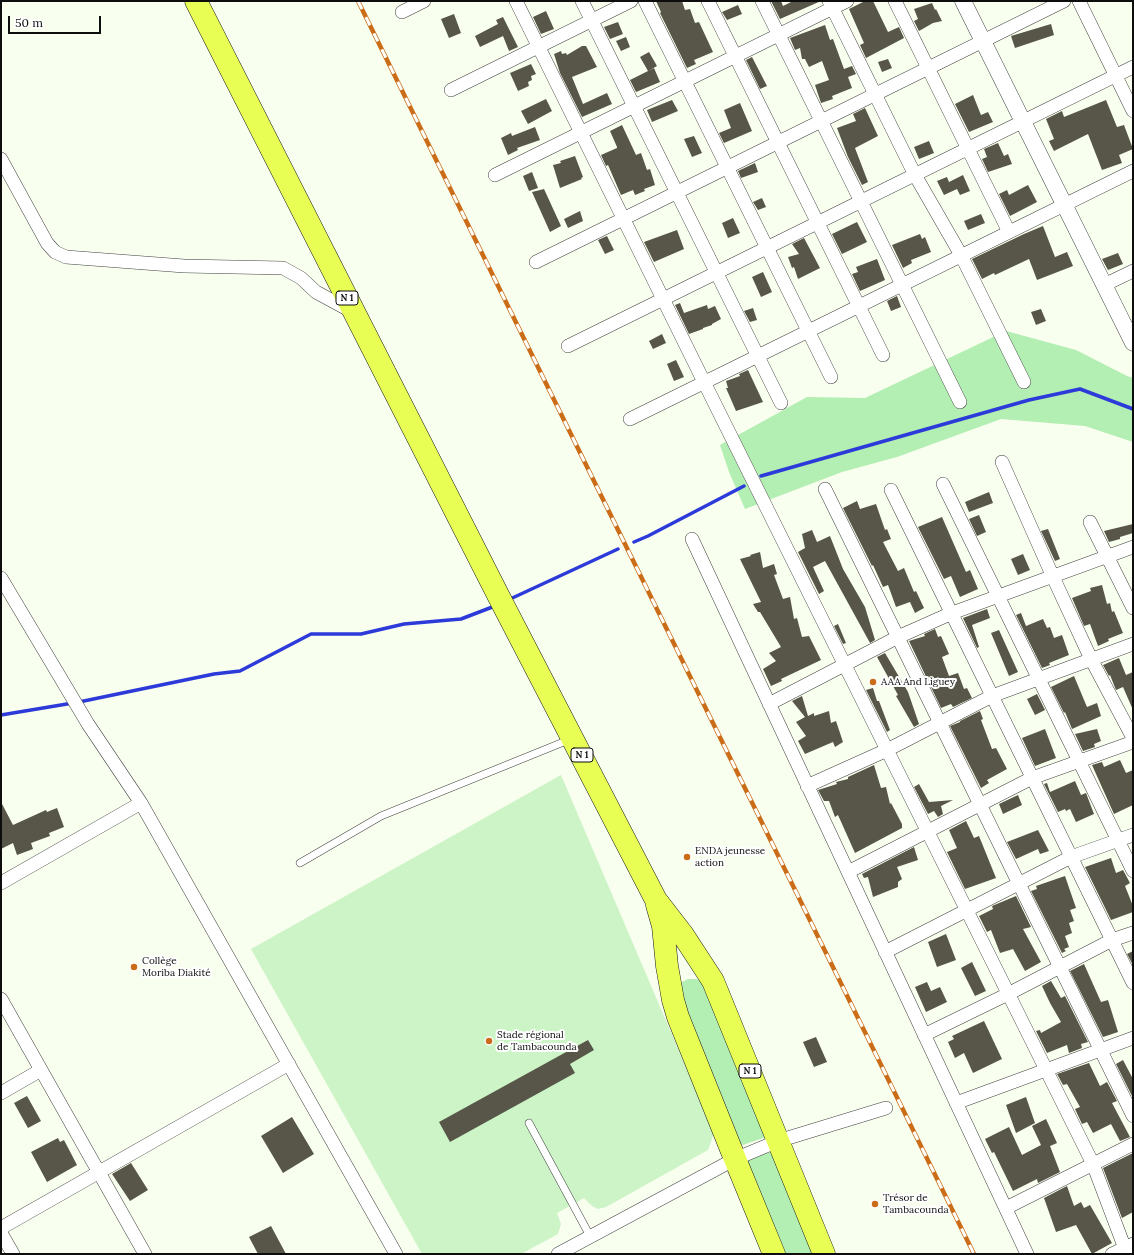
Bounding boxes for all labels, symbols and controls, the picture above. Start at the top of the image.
scale bar [10,8,103,34]
text: 50 m [15,15,43,30]
road number: N 1 [336,291,358,305]
place label: AAA And Liguey [881,676,955,688]
marker: AAA And Liguey [868,677,878,687]
road number: N 1 [571,748,593,762]
place label: ENDA jeunesse action [695,845,765,868]
marker: ENDA jeunesse action [682,852,692,862]
place label: Collège Moriba Diakité [142,955,211,978]
marker: Collège Moriba Diakité [129,962,139,972]
place label: Stade régional de Tambacounda [497,1029,577,1052]
marker: Stade régional de Tambacounda [484,1036,494,1046]
road number: N 1 [739,1064,761,1078]
place label: Trésor de Tambacounda [883,1192,949,1216]
marker: Trésor de Tambacounda [870,1199,880,1209]

